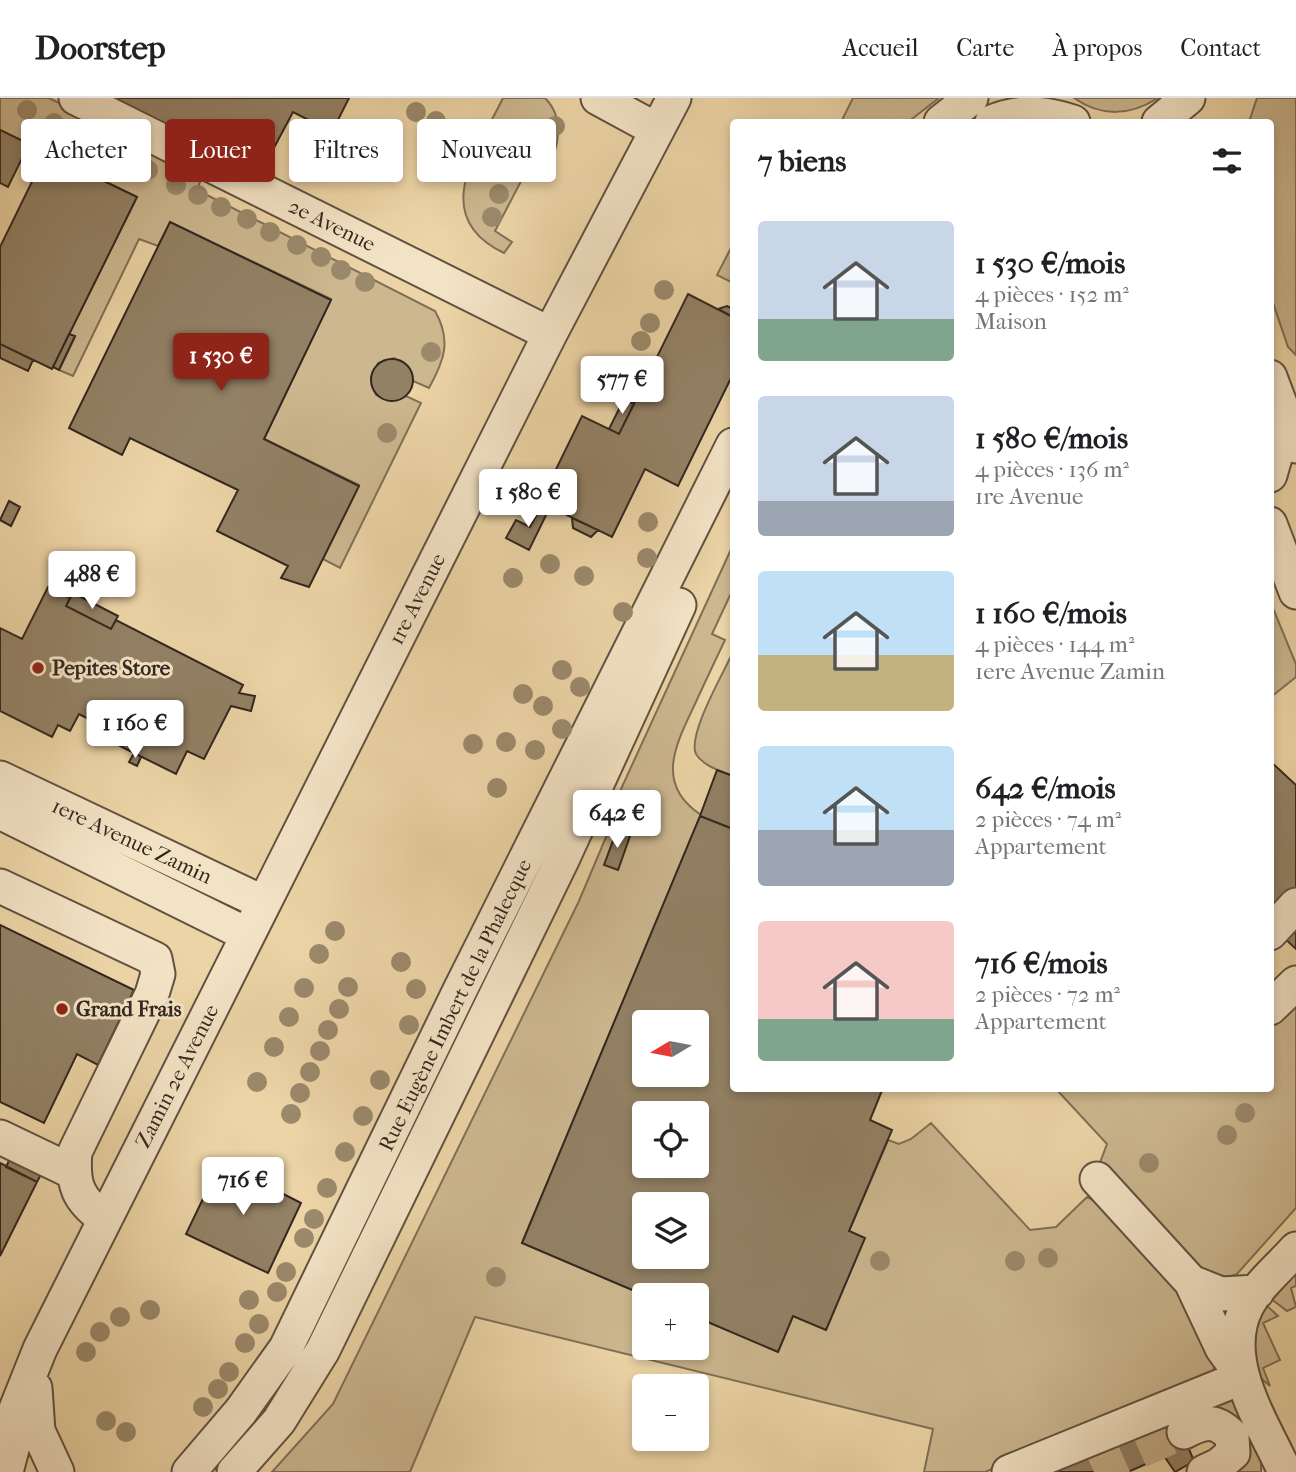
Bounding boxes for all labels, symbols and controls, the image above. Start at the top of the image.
text: Doorstep [35,29,166,68]
text: Accueil [843,34,918,62]
text: Carte [956,34,1014,62]
text: À propos [1052,34,1142,62]
text: Contact [1180,34,1261,62]
chip: Acheter [21,119,151,182]
chip: Louer [165,119,275,182]
chip: Filtres [289,119,403,182]
chip: Nouveau [417,119,556,182]
icon: filters [1208,142,1246,180]
text: 7 biens [758,144,846,179]
street label: 2e Avenue [285,194,379,256]
text: 1 530 €/mois [975,246,1125,281]
icon: home [814,249,898,333]
text: 4 pièces · 152 m² [975,281,1129,308]
text: Maison [975,308,1047,335]
pin: 1 530 € [156,334,286,393]
text: 1 530 € [189,342,253,369]
pin: 577 € [573,356,671,416]
text: 577 € [597,365,647,392]
text: 1 580 €/mois [975,421,1128,456]
icon: home [814,424,898,508]
text: 4 pièces · 136 m² [975,456,1129,483]
pin: 1 580 € [463,470,593,529]
text: 1 580 € [495,478,561,505]
text: 1re Avenue [975,483,1083,510]
street label: 1re Avenue [384,549,450,649]
pin: 488 € [43,552,141,611]
text: 488 € [64,560,120,587]
text: 1 160 €/mois [975,596,1127,631]
icon: home [814,599,898,683]
text: 4 pièces · 144 m² [975,631,1134,658]
place label: Pepites Store [52,656,171,680]
text: 1ere Avenue Zamin [975,658,1165,685]
marker: Pepites Store [30,660,46,676]
pin: 1 160 € [70,700,200,760]
text: 1 160 € [103,709,168,736]
text: 642 €/mois [975,771,1116,806]
icon: home [814,774,898,858]
pin: 642 € [568,790,666,850]
street label: 1ere Avenue Zamin [48,793,216,889]
text: 642 € [589,799,645,826]
text: 2 pièces · 74 m² [975,806,1121,833]
text: Appartement [975,833,1107,860]
street label: Rue Eugène Imbert de la Phalecque [374,855,536,1155]
text: 716 €/mois [975,946,1108,981]
icon: home [814,949,898,1033]
text: 2 pièces · 72 m² [975,981,1120,1008]
place label: Grand Frais [76,997,182,1021]
street label: Zamin 2e Avenue [130,1000,224,1152]
marker: Grand Frais [54,1001,70,1017]
text: Appartement [975,1008,1107,1035]
north arrow [632,1010,709,1087]
map controls [632,1010,709,1451]
button: locate [632,1101,709,1178]
pin: 716 € [194,1158,292,1217]
text: 716 € [218,1166,268,1193]
button: layers [632,1192,709,1269]
button: + [632,1283,709,1360]
button: − [632,1374,709,1451]

